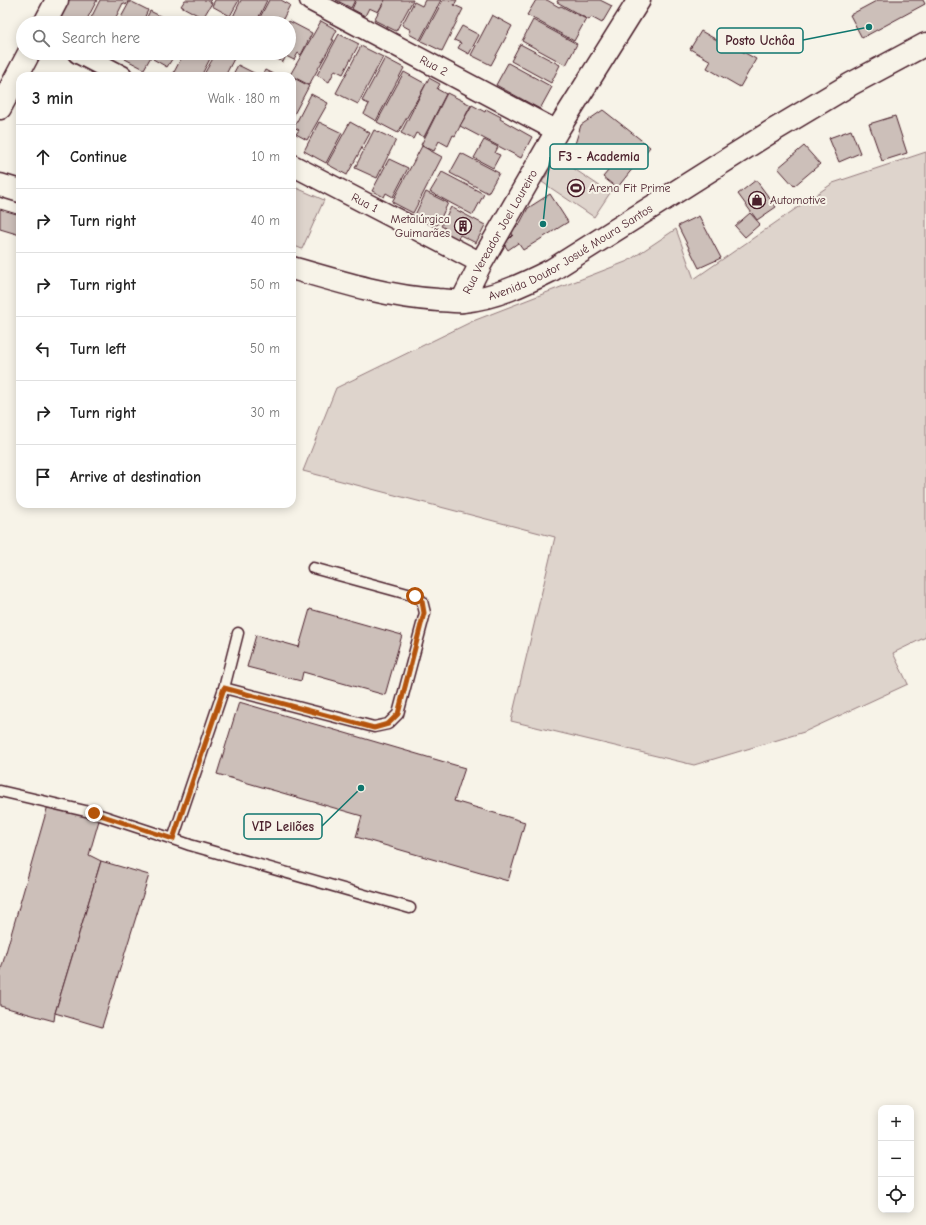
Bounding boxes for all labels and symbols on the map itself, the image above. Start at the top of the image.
callout: Posto Uchôa [717,28,803,53]
text: Posto Uchôa [725,33,795,48]
street label: Rua 2 [417,52,450,79]
callout: F3 - Academia [550,144,648,169]
text: F3 - Academia [558,149,640,164]
street label: Rua Vereador Joel Loureiro [460,167,540,296]
sports icon: Arena Fit Prime [566,178,586,198]
place label: Arena Fit Prime [589,181,671,195]
street label: Rua 1 [349,190,381,216]
shop icon: Automotive [747,190,767,210]
place label: Automotive [770,193,826,207]
street label: Avenida Doutor Josué Moura Santos [487,201,655,303]
place label: Metalúrgica Guimarães [390,212,450,240]
building icon: Metalúrgica Guimarães [453,216,473,236]
route start [406,587,424,605]
route end [85,804,103,822]
callout: VIP Leilões [244,814,322,839]
text: VIP Leilões [252,819,314,834]

